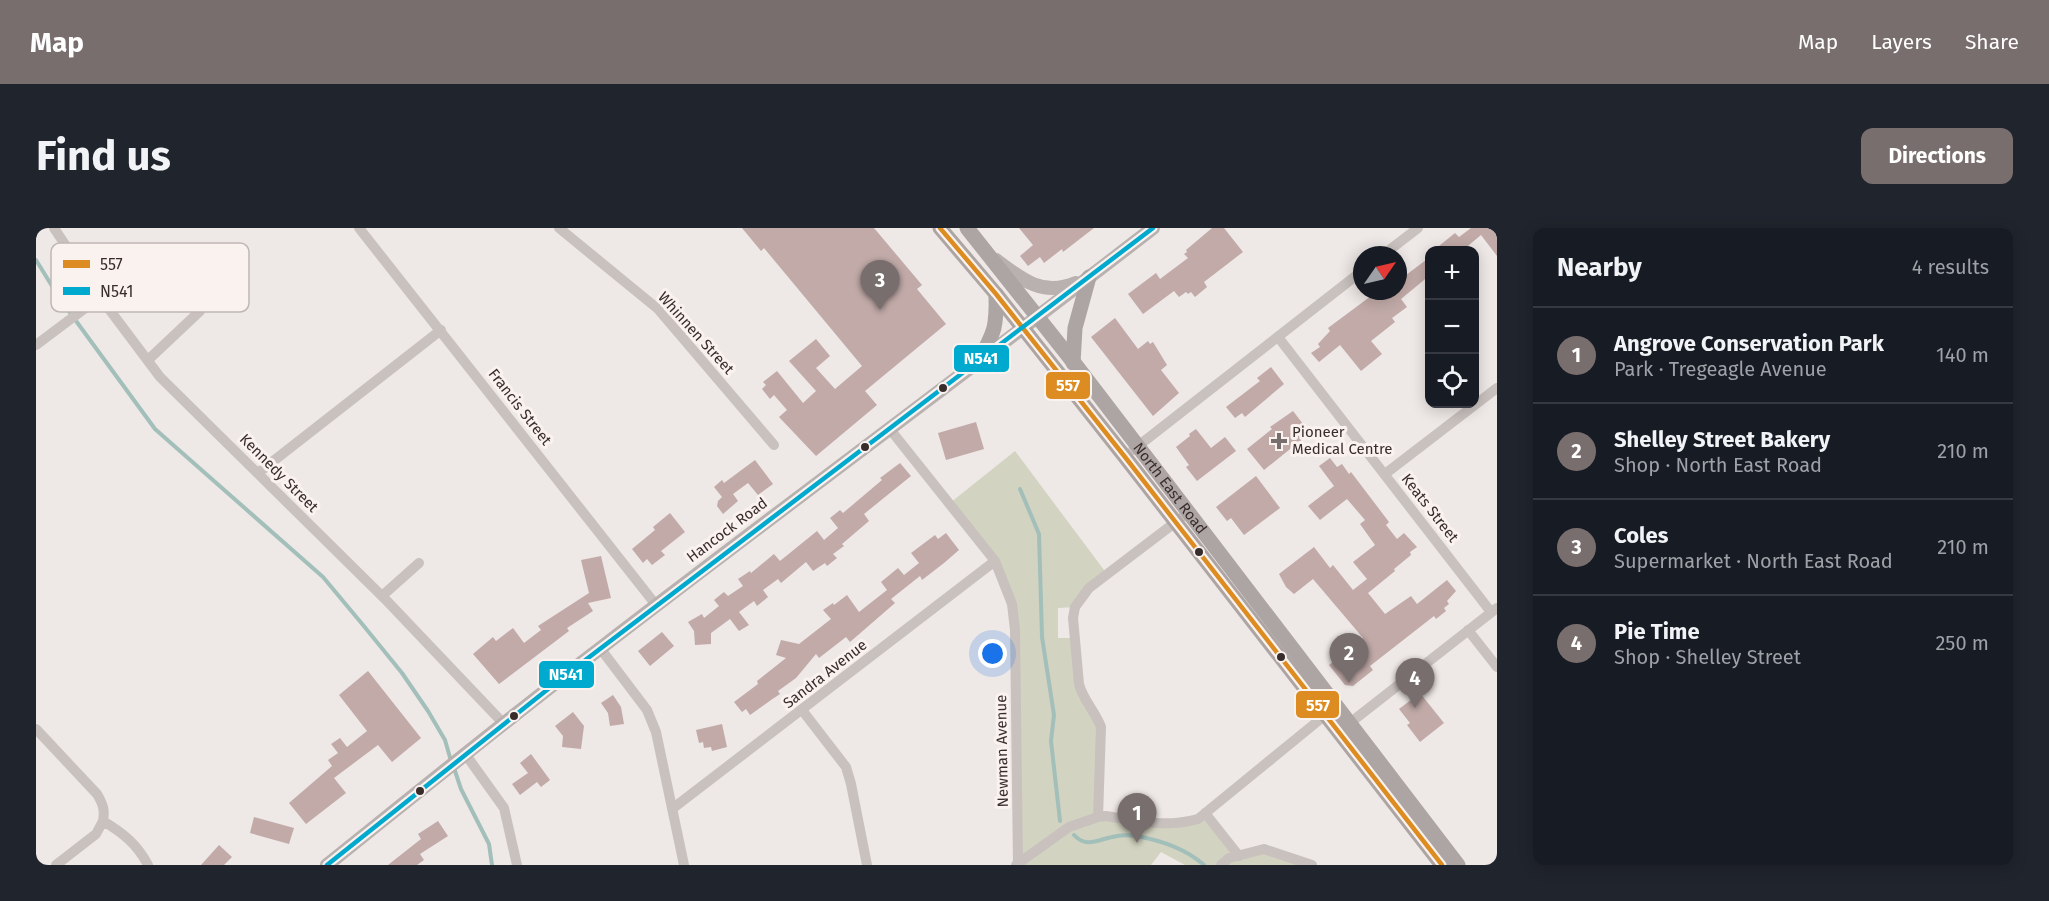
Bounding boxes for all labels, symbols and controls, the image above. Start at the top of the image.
text: Map [30,26,84,59]
text: Map [1798,29,1838,55]
text: Layers [1871,29,1932,55]
text: Share [1965,29,2019,55]
button: Directions [1861,128,2013,184]
text: Find us [36,131,171,181]
legend [51,243,249,312]
north arrow [1353,246,1407,300]
map controls [1425,246,1479,408]
button: + [1425,246,1479,300]
text: Nearby [1557,252,1642,283]
text: 557 [100,255,123,274]
text: 4 results [1912,255,1989,279]
pin: 3 [860,260,900,310]
text: N541 [100,282,133,301]
street label: Whinnen Street [654,288,738,378]
button: − [1425,300,1479,354]
text: Angrove Conservation Park [1614,330,1884,357]
text: 1 [1572,343,1581,367]
text: 140 m [1936,343,1989,367]
line badge: N541 [953,344,1010,373]
text: N541 [964,349,998,368]
button: locate [1425,354,1479,408]
text: Park · Tregeagle Avenue [1614,357,1827,381]
street label: Francis Street [485,365,556,449]
line badge: 557 [1045,371,1091,400]
text: 557 [1056,376,1081,395]
unlabelled marker [937,382,949,394]
place label: Pioneer Medical Centre [1292,423,1392,458]
text: Shelley Street Bakery [1614,426,1830,453]
street label: Kennedy Street [236,430,322,516]
marker: Pioneer Medical Centre [1270,432,1288,450]
street label: North East Road [1129,439,1210,537]
text: 2 [1571,439,1582,463]
text: 210 m [1937,439,1989,463]
unlabelled marker [859,441,871,453]
text: Shop · North East Road [1614,453,1822,477]
street label: Keats Street [1398,470,1463,546]
street label: Hancock Road [683,494,771,566]
text: Coles [1614,522,1668,549]
text: 3 [1571,535,1582,559]
text: 210 m [1937,535,1989,559]
unlabelled marker [1193,546,1205,558]
text: Supermarket · North East Road [1614,549,1893,573]
text: Pie Time [1614,618,1700,645]
text: 4 [1571,631,1582,655]
text: 250 m [1935,631,1989,655]
pin: 2 [1330,634,1368,683]
street label: Sandra Avenue [780,636,870,712]
your location [978,639,1007,668]
text: Shop · Shelley Street [1614,645,1801,669]
unlabelled marker [1275,651,1287,663]
pin: 4 [1396,658,1434,708]
line badge: N541 [538,660,595,689]
text: N541 [549,665,583,684]
line badge: 557 [1295,690,1340,719]
street label: Newman Avenue [992,694,1012,808]
text: 557 [1306,696,1331,715]
unlabelled marker [508,710,520,722]
unlabelled marker [414,785,426,797]
pin: 1 [1118,794,1156,843]

